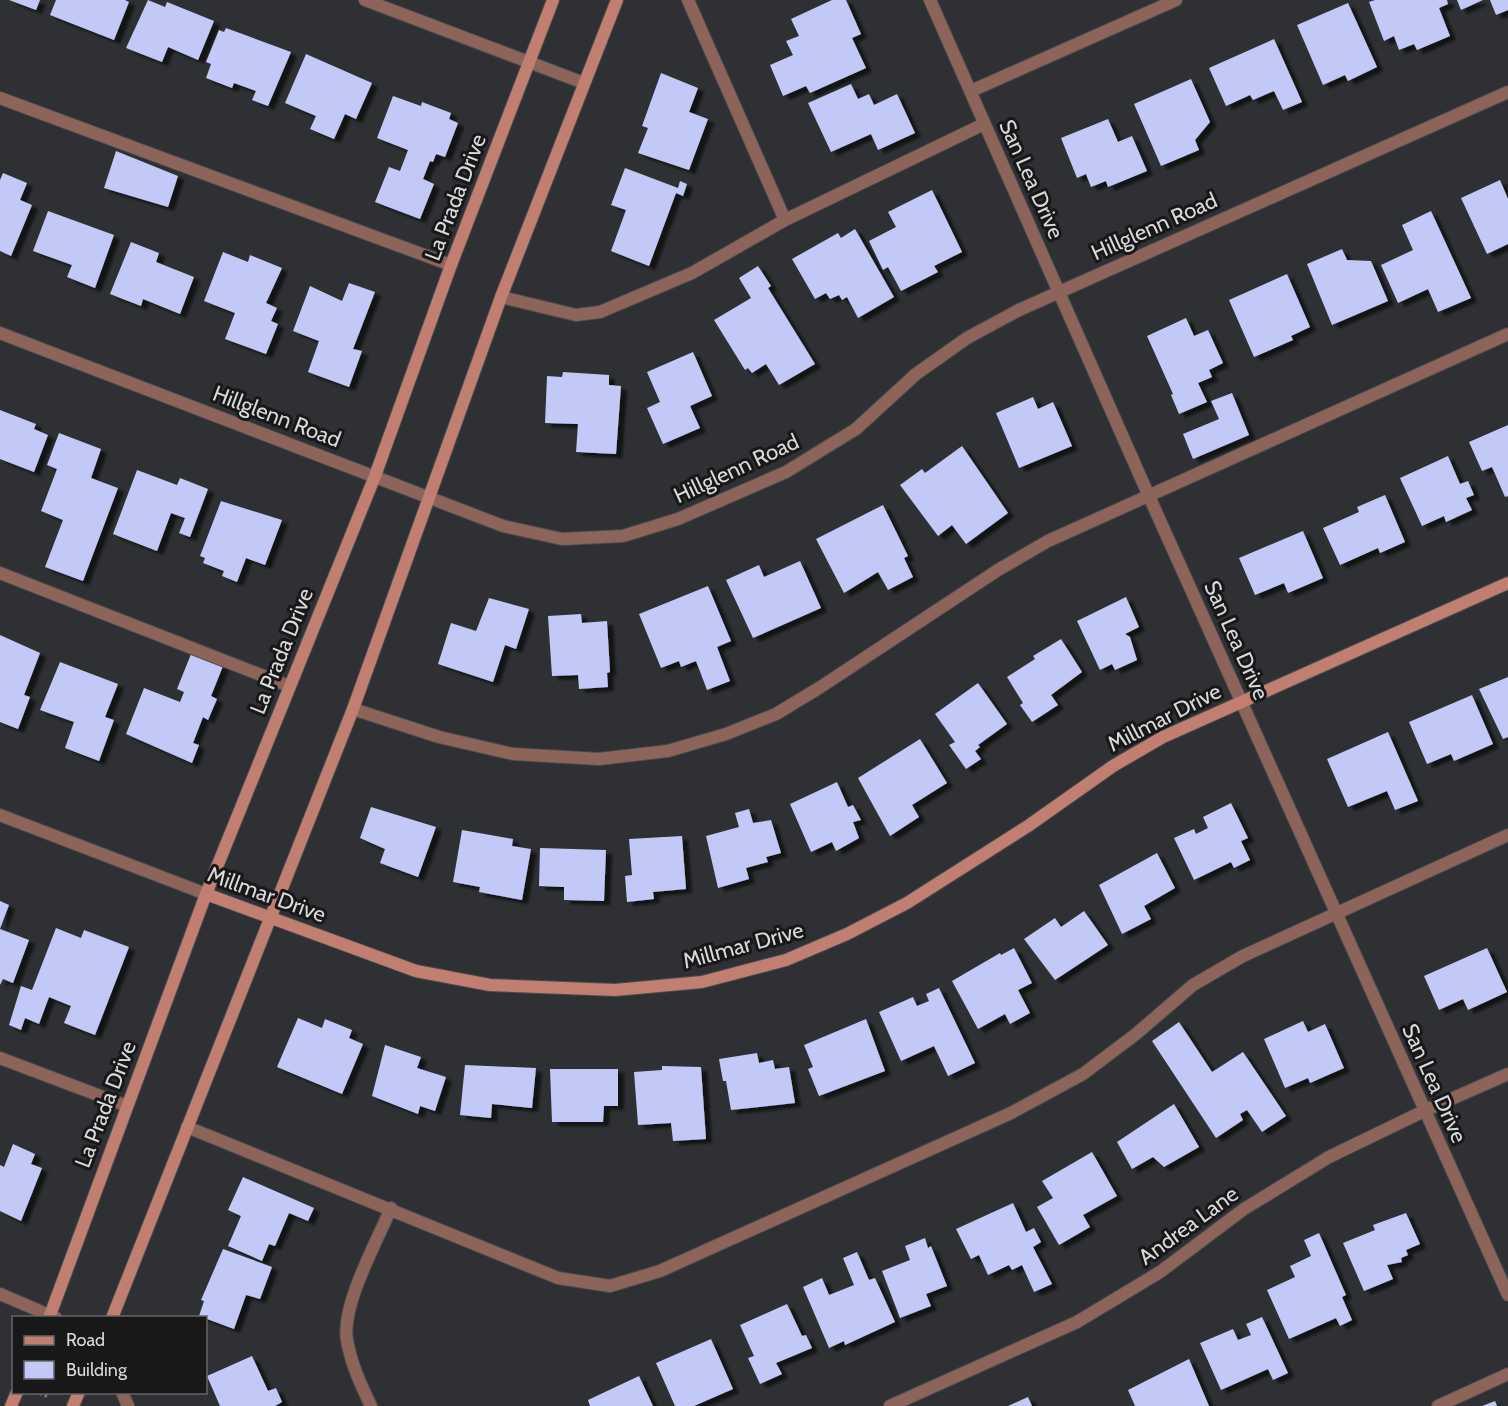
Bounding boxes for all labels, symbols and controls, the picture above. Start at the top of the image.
street label: San Lea Drive [993,115,1070,243]
street label: La Prada Drive [419,130,492,264]
street label: Hillglenn Road [1087,187,1221,266]
street label: Hillglenn Road [209,380,345,453]
street label: Hillglenn Road [669,428,803,509]
street label: San Lea Drive [1198,576,1275,704]
street label: La Prada Drive [244,584,319,718]
street label: Millmar Drive [1103,677,1226,758]
street label: Millmar Drive [204,861,330,928]
street label: Millmar Drive [680,916,806,975]
street label: San Lea Drive [1396,1019,1473,1147]
street label: La Prada Drive [69,1037,142,1171]
street label: Andrea Lane [1133,1180,1243,1271]
legend [12,1316,207,1394]
text: Road [66,1329,105,1351]
text: Building [66,1359,128,1381]

